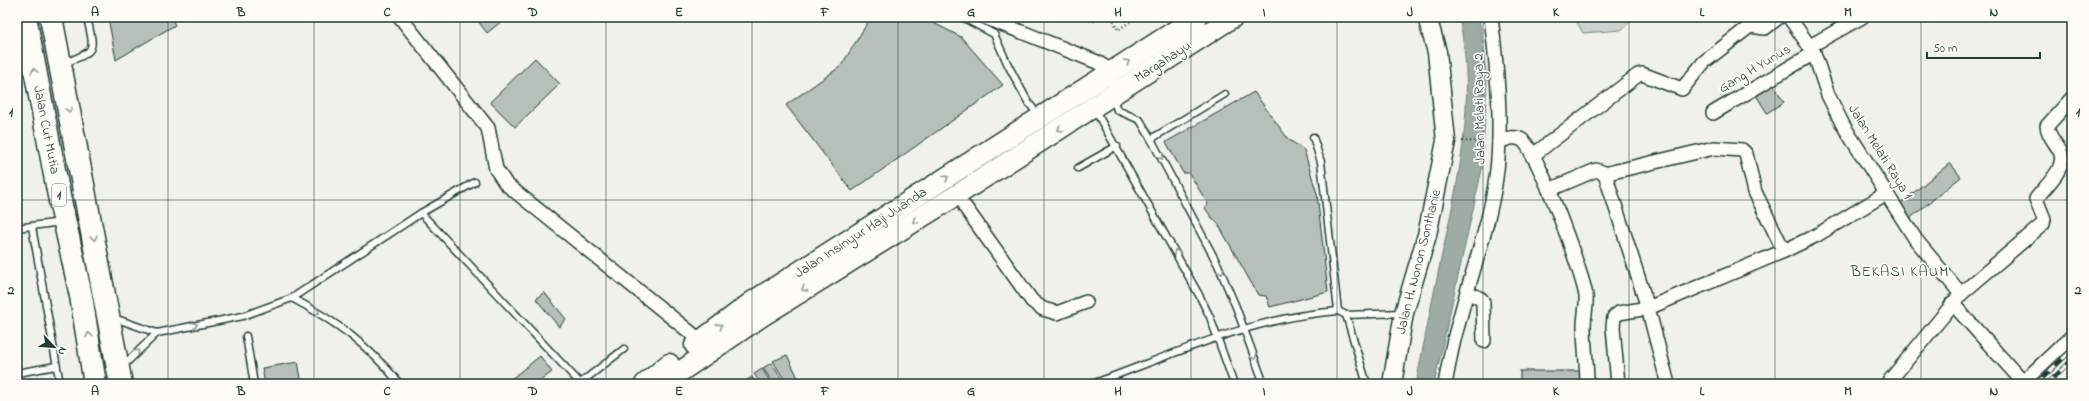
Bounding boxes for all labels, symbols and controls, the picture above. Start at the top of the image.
text: A [91,3,99,22]
text: B [236,3,246,22]
text: C [383,3,391,22]
text: D [527,3,538,22]
text: E [675,3,683,22]
text: F [820,3,830,22]
text: G [967,3,975,22]
text: H [1114,3,1122,22]
text: I [1262,3,1266,22]
text: J [1407,3,1413,22]
text: K [1553,3,1560,22]
text: L [1700,3,1706,22]
text: M [1844,3,1852,22]
text: N [1990,3,1999,22]
scale bar [1927,34,2040,60]
street label: Margahayu [1130,36,1196,89]
street label: Gang H Yunus [1715,39,1796,100]
text: 50 m [1933,40,1957,58]
street label: Jalan Melati Raya 2 [1469,53,1492,165]
one-way arrow [1123,59,1130,66]
one-way arrow [30,67,39,74]
street label: Jalan Cut Mutia [27,84,65,176]
street label: Jalan Melati Raya 1 [1841,100,1918,205]
text: 1 [9,103,14,122]
text: 1 [2076,103,2081,122]
one-way arrow [64,107,73,113]
one-way arrow [1057,124,1064,131]
one-way arrow [1156,153,1163,160]
one-way arrow [942,176,949,183]
street label: Jalan Insinyur Haji Juanda [791,182,932,285]
road number: 1 [52,184,66,206]
street label: Jalan H. Nonon Sonthanie [1391,187,1447,336]
one-way arrow [912,216,919,223]
one-way arrow [89,235,97,241]
one-way arrow [1173,249,1180,256]
district label: BEKASI KAUM [1850,261,1949,283]
one-way arrow [1216,268,1224,276]
text: 2 [7,281,15,300]
text: 2 [2074,281,2082,300]
one-way arrow [802,284,809,291]
one-way arrow [313,307,321,314]
one-way arrow [192,322,198,330]
one-way arrow [716,323,723,331]
north arrow [34,327,74,367]
one-way arrow [85,332,93,338]
text: N [53,344,71,358]
one-way arrow [132,349,140,357]
one-way arrow [1249,353,1257,360]
text: A [91,382,99,401]
text: B [236,382,246,401]
text: C [383,382,391,401]
text: D [527,382,538,401]
text: E [675,382,683,401]
text: F [820,382,830,401]
text: G [967,382,975,401]
text: H [1114,382,1122,401]
text: I [1262,382,1266,401]
text: J [1407,382,1413,401]
text: K [1553,382,1560,401]
text: L [1700,382,1706,401]
text: M [1844,382,1852,401]
text: N [1990,382,1999,401]

